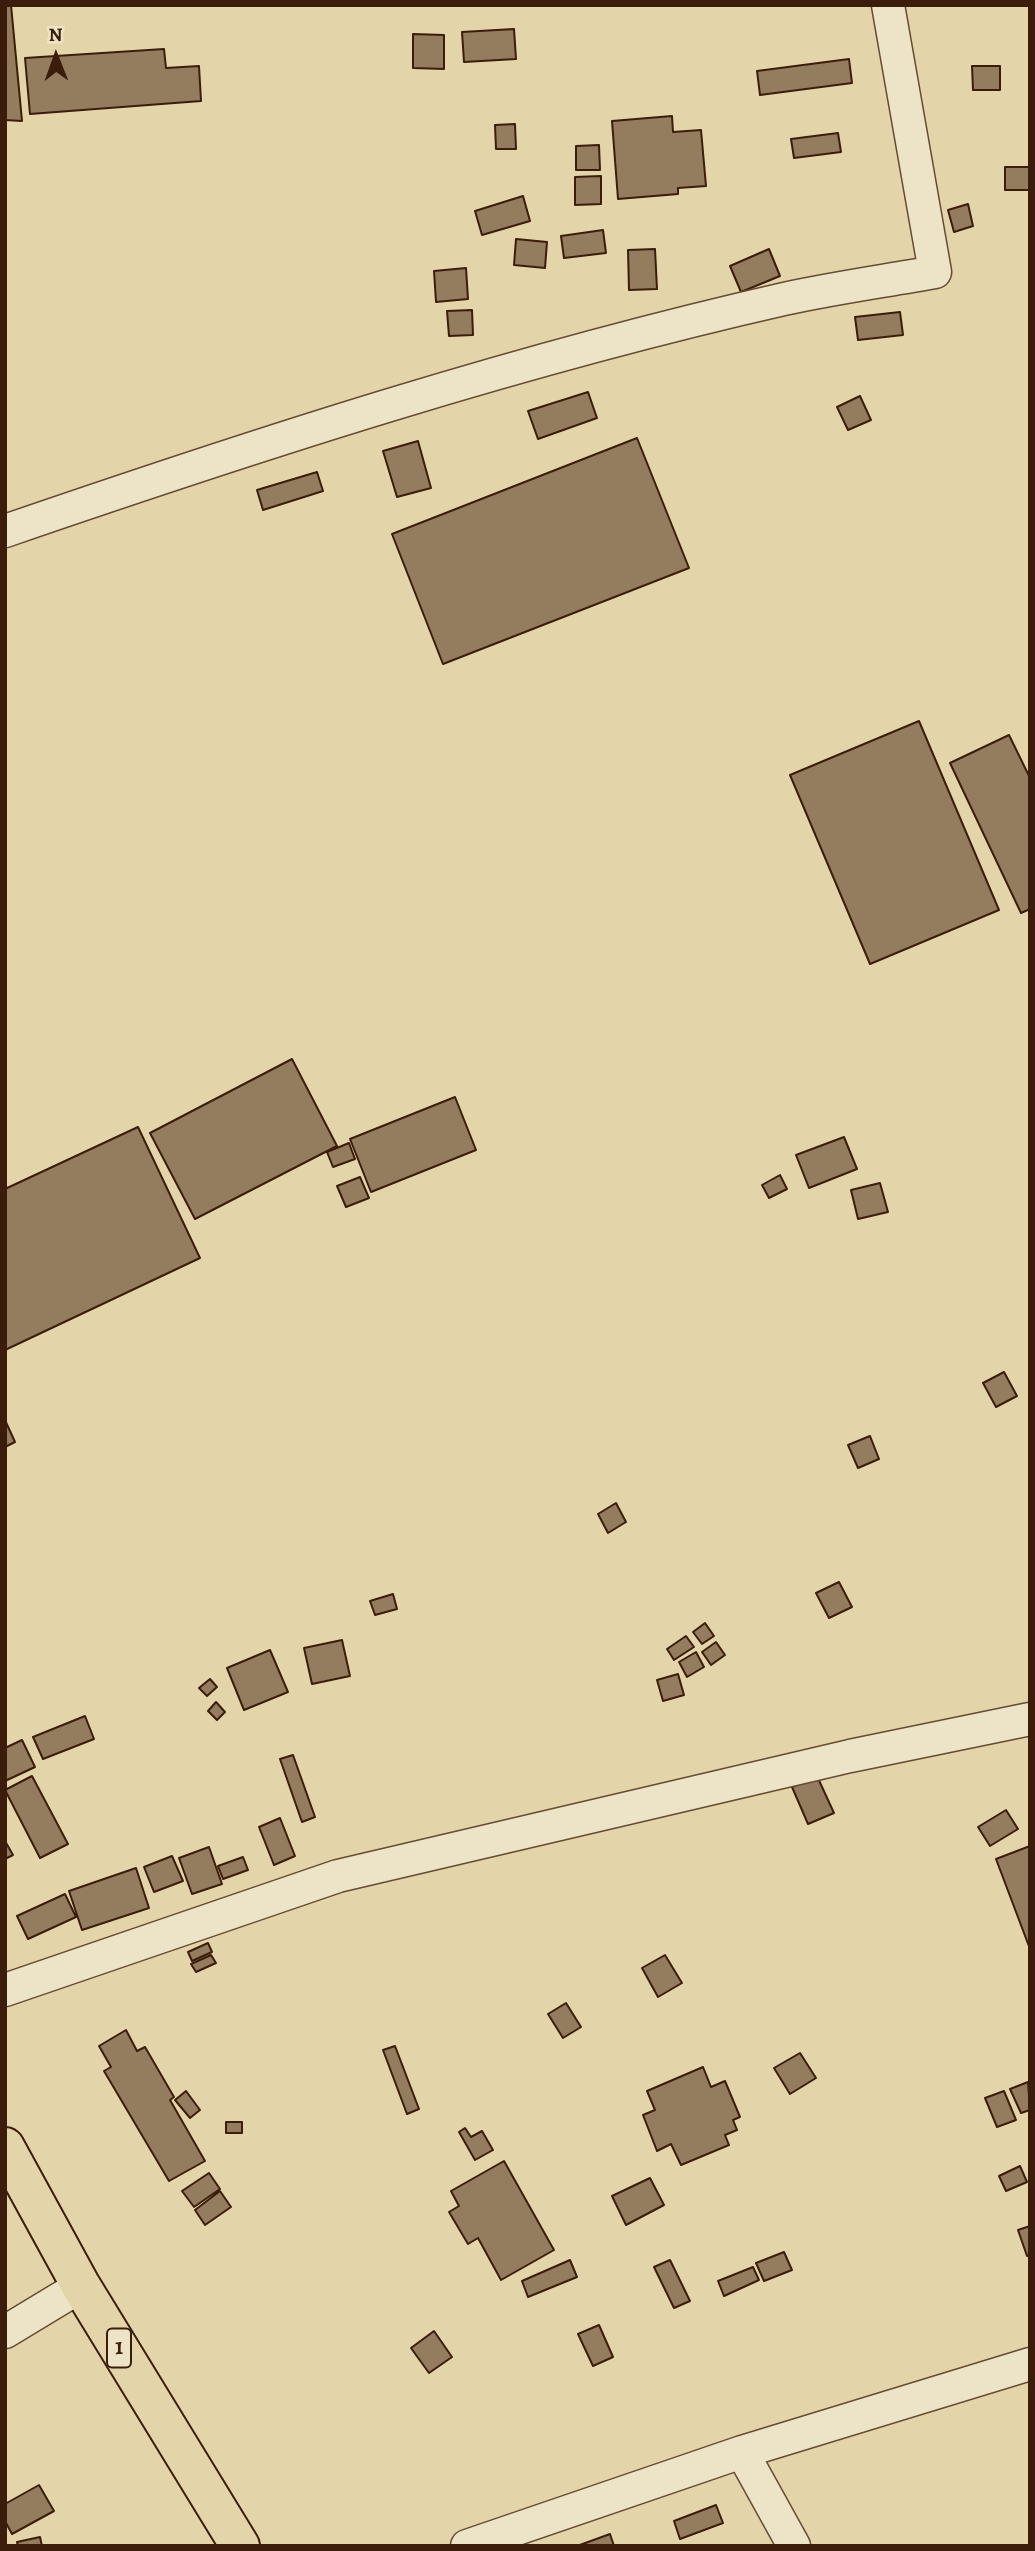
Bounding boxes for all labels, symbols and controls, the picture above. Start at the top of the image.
north arrow [21,21,91,91]
text: N [48,22,63,48]
road number: 1 [107,2328,131,2368]

